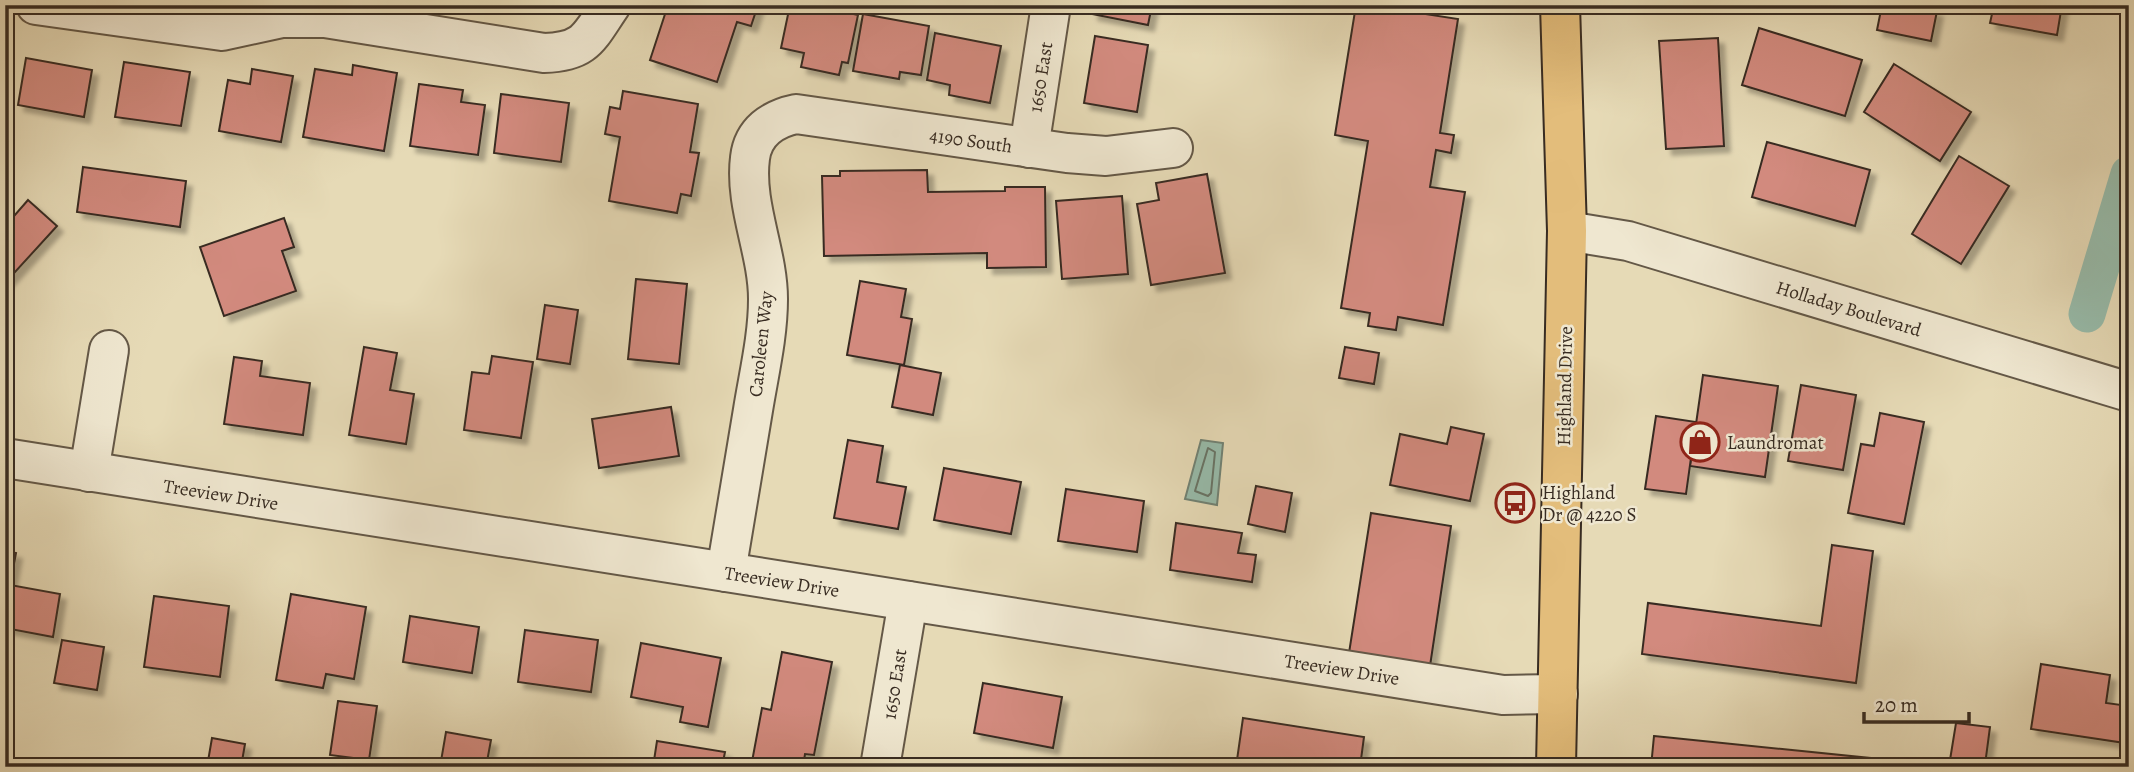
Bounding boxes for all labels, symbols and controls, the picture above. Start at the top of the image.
street label: 1650 East [1023,40,1059,114]
street label: 4190 South [928,122,1014,160]
street label: Holladay Boulevard [1773,274,1925,344]
street label: Caroleen Way [743,289,780,398]
street label: Highland Drive [1551,326,1579,446]
shop icon: Laundromat [1679,421,1721,463]
place label: Laundromat [1727,430,1824,456]
street label: Treeview Drive [161,473,280,517]
place label: Highland Dr @ 4220 S [1542,480,1637,528]
bus stop icon: Highland Dr @ 4220 S [1494,482,1536,524]
street label: Treeview Drive [722,560,841,604]
street label: 1650 East [877,647,913,721]
street label: Treeview Drive [1282,648,1401,692]
scale bar [1864,681,1969,725]
text: 20 m [1875,691,1918,719]

